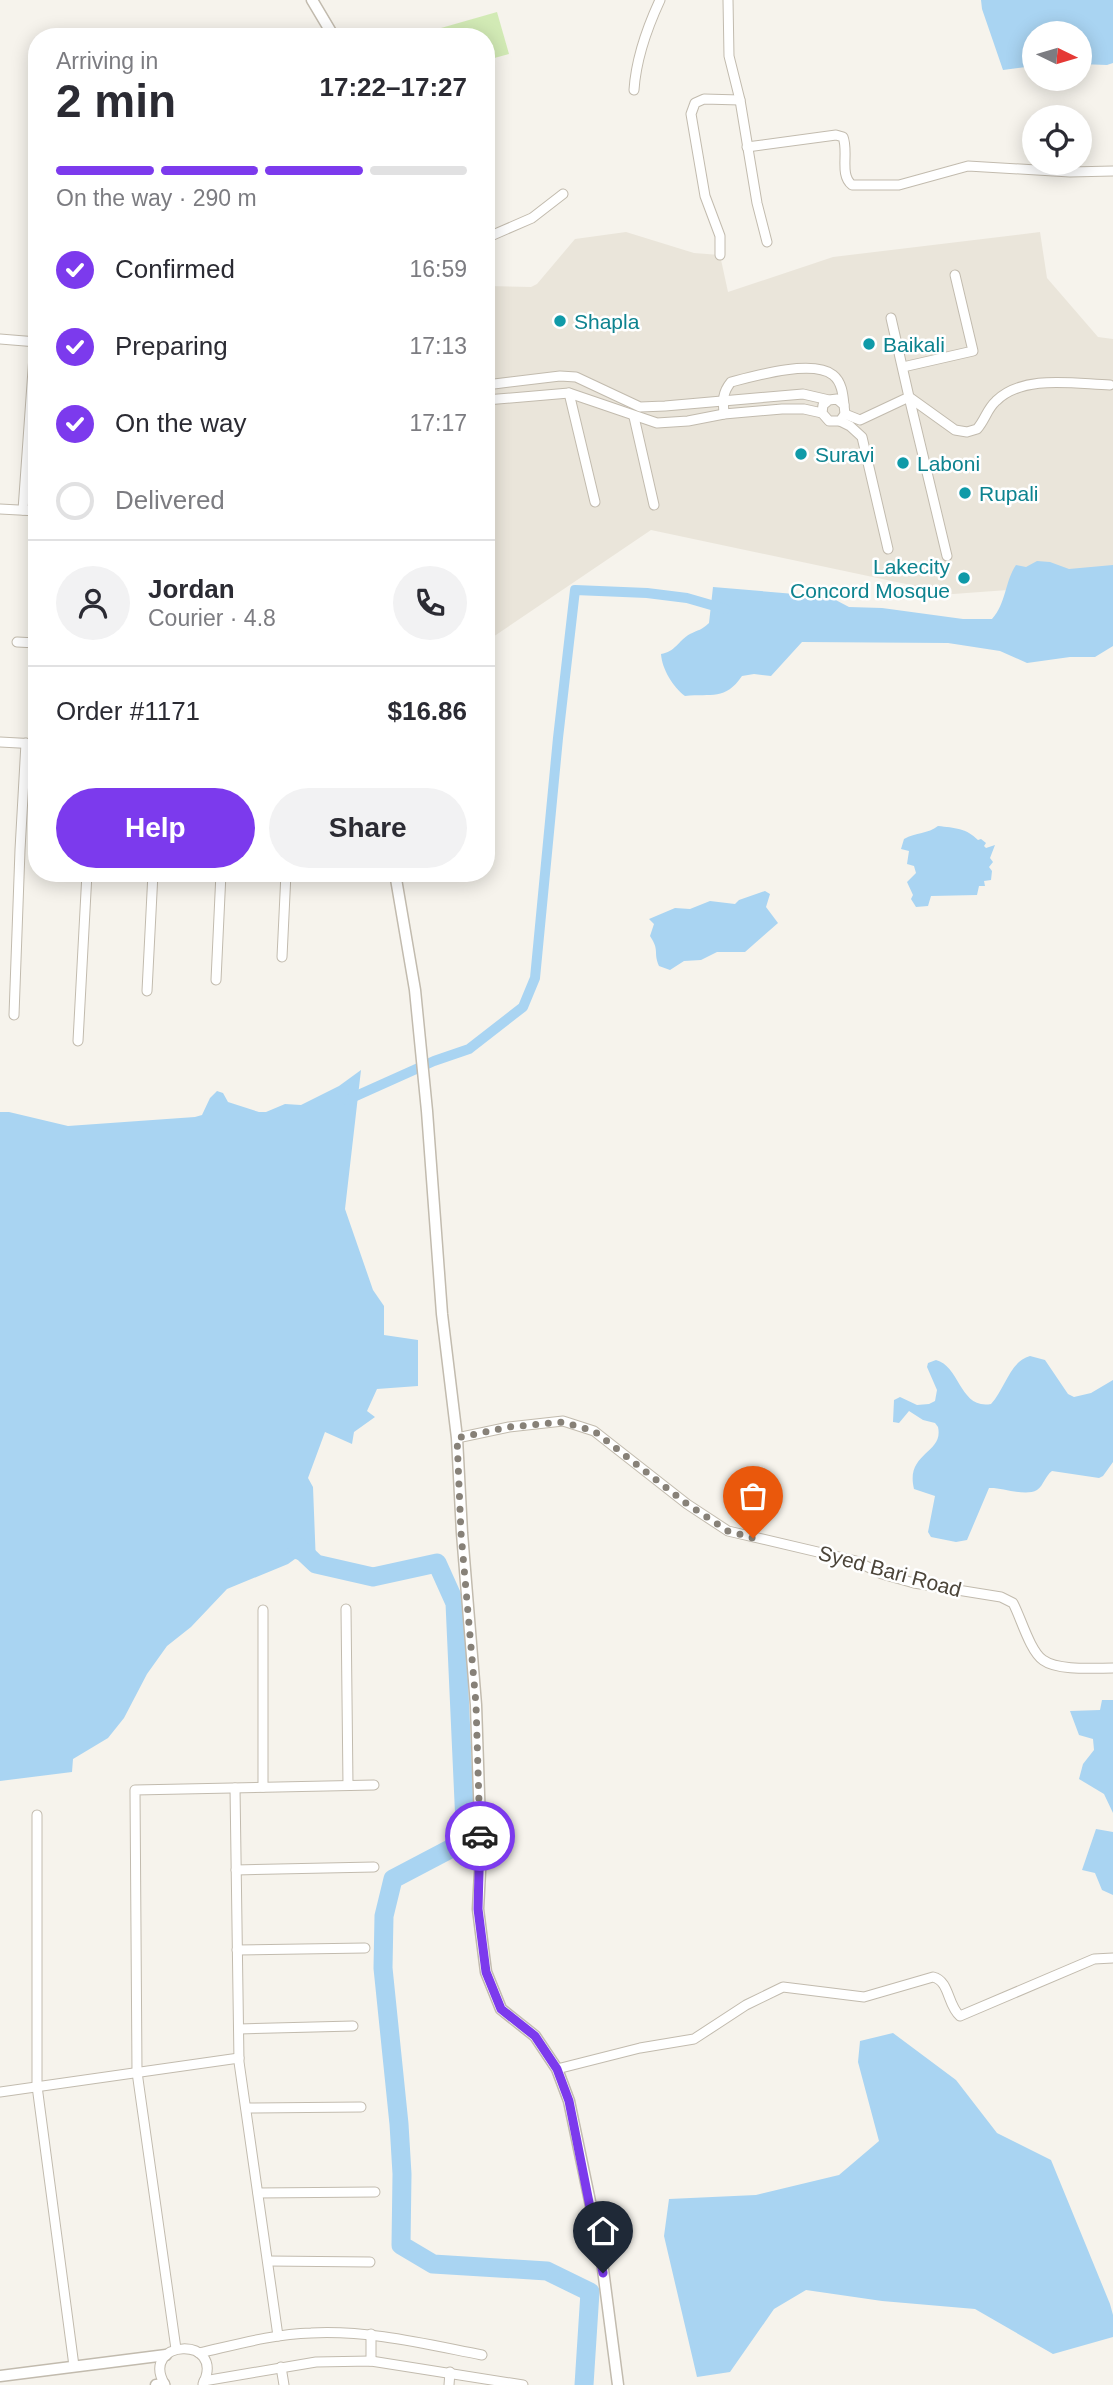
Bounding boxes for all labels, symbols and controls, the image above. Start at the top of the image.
north arrow [1022,21,1092,91]
map controls [1022,21,1092,175]
text: Arriving in [56,48,158,74]
text: 17:22–17:27 [320,72,467,102]
text: 2 min [56,75,176,127]
button: locate [1022,105,1092,175]
text: On the way · 290 m [56,185,257,211]
icon: check [56,251,94,289]
text: Confirmed [115,254,235,284]
text: 16:59 [409,256,467,282]
place label: Shapla [574,310,640,333]
marker: Shapla [552,313,568,329]
icon: check [56,328,94,366]
text: Preparing [115,331,228,361]
text: 17:13 [409,333,467,359]
place label: Baikali [883,333,945,356]
marker: Baikali [861,336,877,352]
icon: check [56,405,94,443]
text: On the way [115,408,247,438]
text: 17:17 [409,410,467,436]
place label: Suravi [815,443,875,466]
marker: Suravi [793,446,809,462]
place label: Laboni [917,452,980,475]
marker: Laboni [895,455,911,471]
place label: Rupali [979,482,1039,505]
text: Delivered [115,485,225,515]
marker: Rupali [957,485,973,501]
place label: Lakecity Concord Mosque [790,555,950,602]
button: person [56,566,130,640]
button: phone [393,566,467,640]
marker: Lakecity Concord Mosque [956,570,972,586]
text: Jordan [148,574,235,604]
text: Courier · 4.8 [148,605,276,631]
text: Order #1171 [56,696,200,726]
text: $16.86 [387,696,467,726]
button: Help [56,788,255,868]
button: Share [269,788,467,868]
pin [723,1466,783,1538]
icon: bag [734,1477,772,1515]
street label: Syed Bari Road [816,1541,964,1601]
courier [445,1801,515,1871]
icon: car [461,1817,499,1855]
pin [573,2201,633,2273]
icon: home [584,2212,622,2250]

